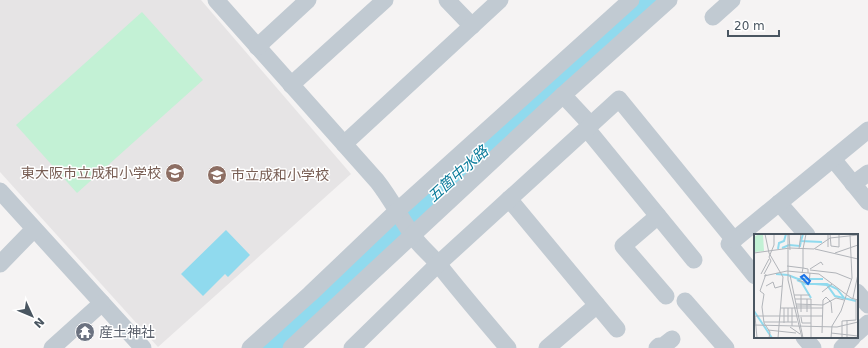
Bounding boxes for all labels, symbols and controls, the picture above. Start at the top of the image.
scale bar [728,12,779,38]
text: 20 m [734,19,765,33]
water label: 五箇中水路 [424,141,493,206]
school or university icon: 東大阪市立成和小学校 [164,162,186,184]
school or university icon: 市立成和小学校 [206,164,228,186]
place label: 東大阪市立成和小学校 [21,165,161,181]
place label: 市立成和小学校 [231,167,329,183]
inset map [754,234,858,338]
north arrow [12,296,52,336]
text: N [31,315,47,330]
temple icon: 産土神社 [74,321,96,343]
place label: 産土神社 [99,324,155,340]

